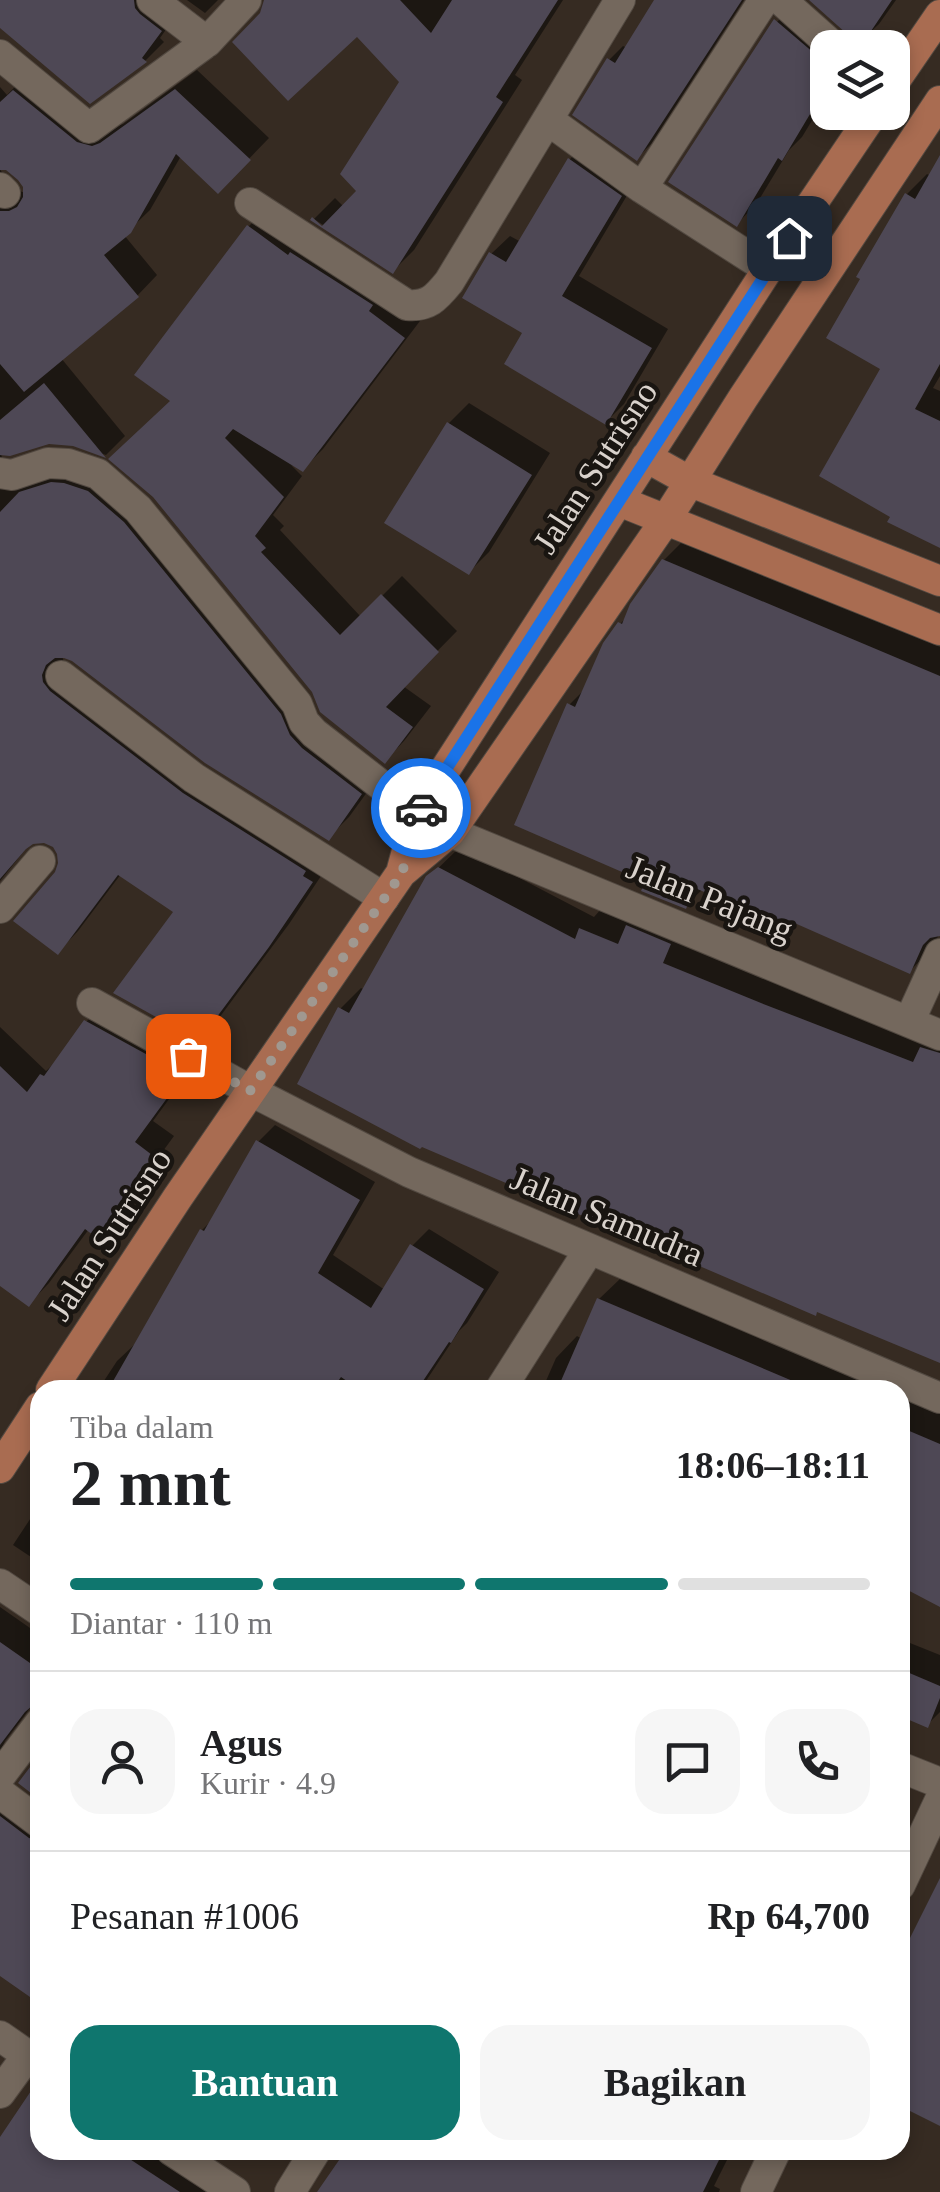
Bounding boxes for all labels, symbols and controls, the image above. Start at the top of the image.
map controls [810,30,910,130]
button: layers [810,30,910,130]
pin [747,196,832,281]
icon: home [762,211,817,266]
street label: Jalan Sutrisno [525,374,666,561]
courier [371,758,471,858]
icon: car [394,781,449,836]
street label: Jalan Pajang [621,847,799,949]
pin [146,1014,231,1099]
icon: bag [161,1029,216,1084]
street label: Jalan Sutrisno [39,1141,180,1328]
street label: Jalan Samudra [505,1158,709,1275]
text: Tiba dalam [70,1409,214,1445]
text: 18:06–18:11 [676,1444,870,1486]
text: 2 mnt [70,1447,231,1519]
text: Diantar · 110 m [70,1605,272,1641]
button: person [70,1709,175,1814]
button: chat [635,1709,740,1814]
button: phone [765,1709,870,1814]
text: Agus [200,1722,282,1764]
text: Kurir · 4.9 [200,1765,336,1801]
text: Pesanan #1006 [70,1895,299,1937]
text: Rp 64,700 [707,1895,870,1937]
button: Bantuan [70,2025,460,2140]
button: Bagikan [480,2025,870,2140]

